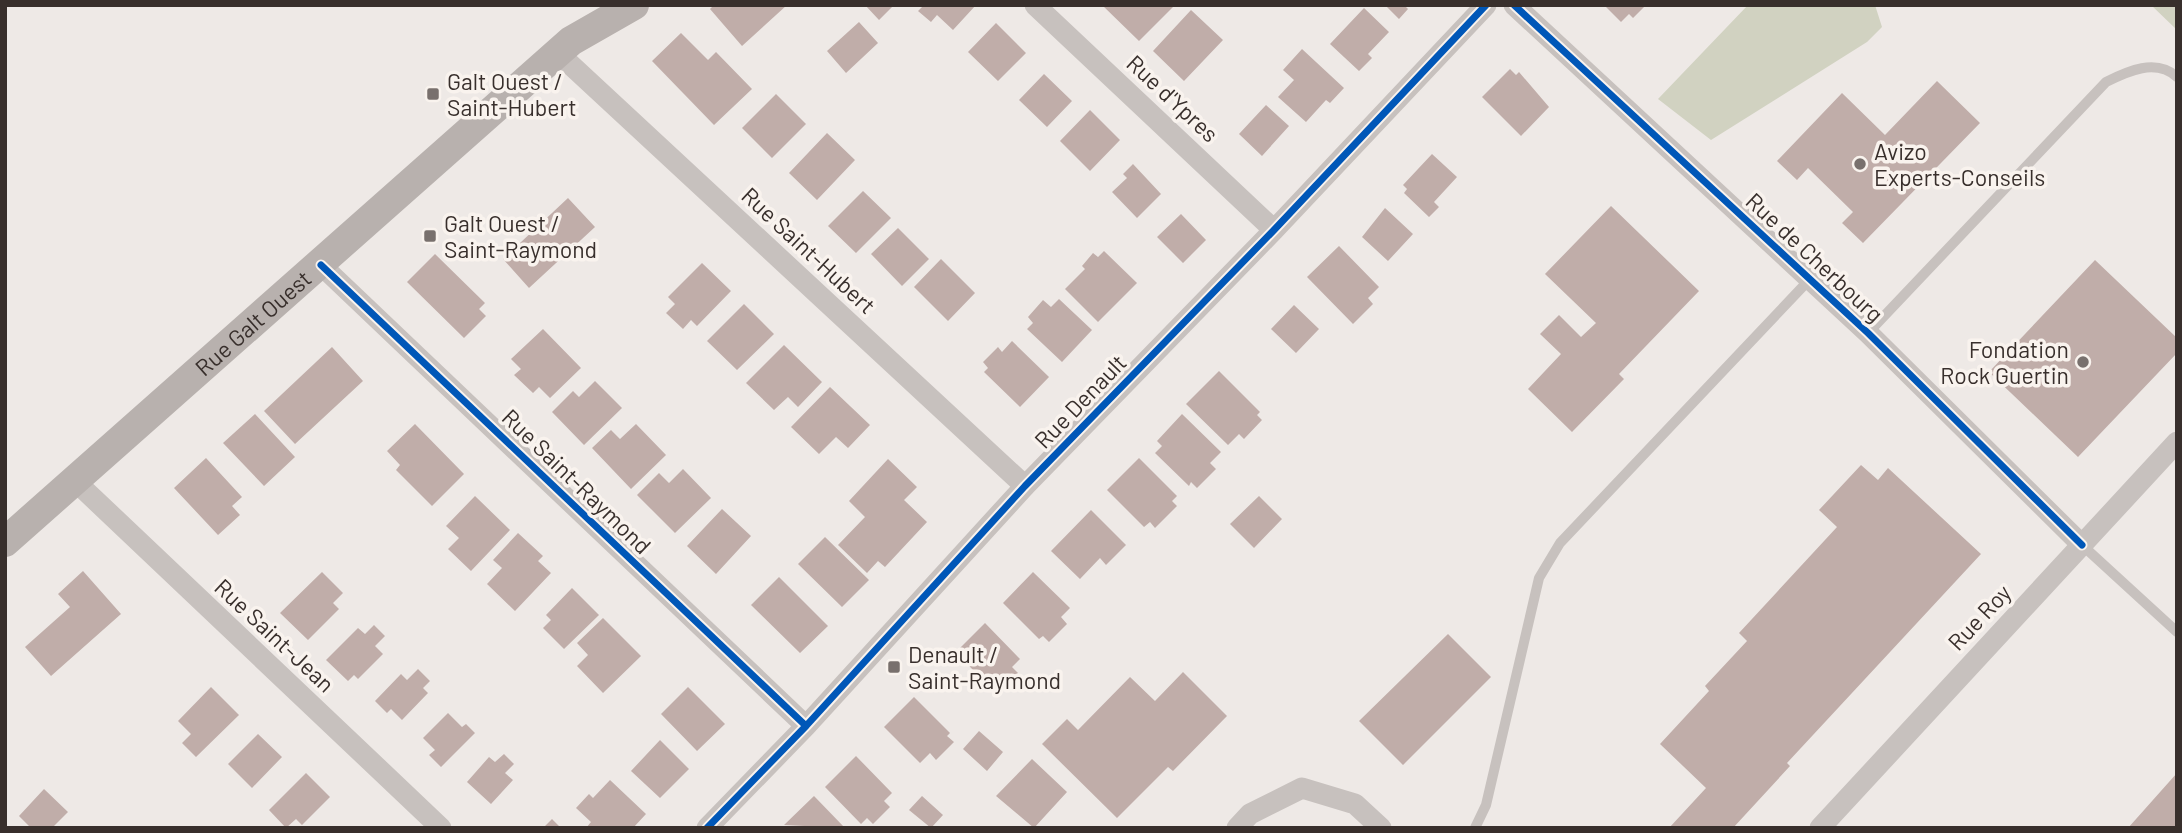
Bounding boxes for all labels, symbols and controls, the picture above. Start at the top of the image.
street label: Rue d'Ypres [1121,49,1225,147]
place label: Galt Ouest / Saint-Hubert [447,67,577,121]
marker: Galt Ouest / Saint-Hubert [425,86,441,102]
place label: Avizo Experts-Conseils [1874,137,2045,191]
marker: Avizo Experts-Conseils [1852,156,1868,172]
street label: Rue Saint-Hubert [736,181,882,319]
street label: Rue de Cherbourg [1741,186,1889,328]
place label: Galt Ouest / Saint-Raymond [444,209,597,263]
marker: Galt Ouest / Saint-Raymond [422,228,438,244]
street label: Rue Galt Ouest [189,264,317,381]
place label: Fondation Rock Guertin [1940,335,2069,389]
street label: Rue Denault [1028,348,1132,454]
marker: Fondation Rock Guertin [2075,354,2091,370]
street label: Rue Saint-Raymond [497,403,657,559]
street label: Rue Saint-Jean [209,572,341,698]
street label: Rue Roy [1941,578,2017,656]
place label: Denault / Saint-Raymond [908,640,1061,694]
marker: Denault / Saint-Raymond [886,659,902,675]

